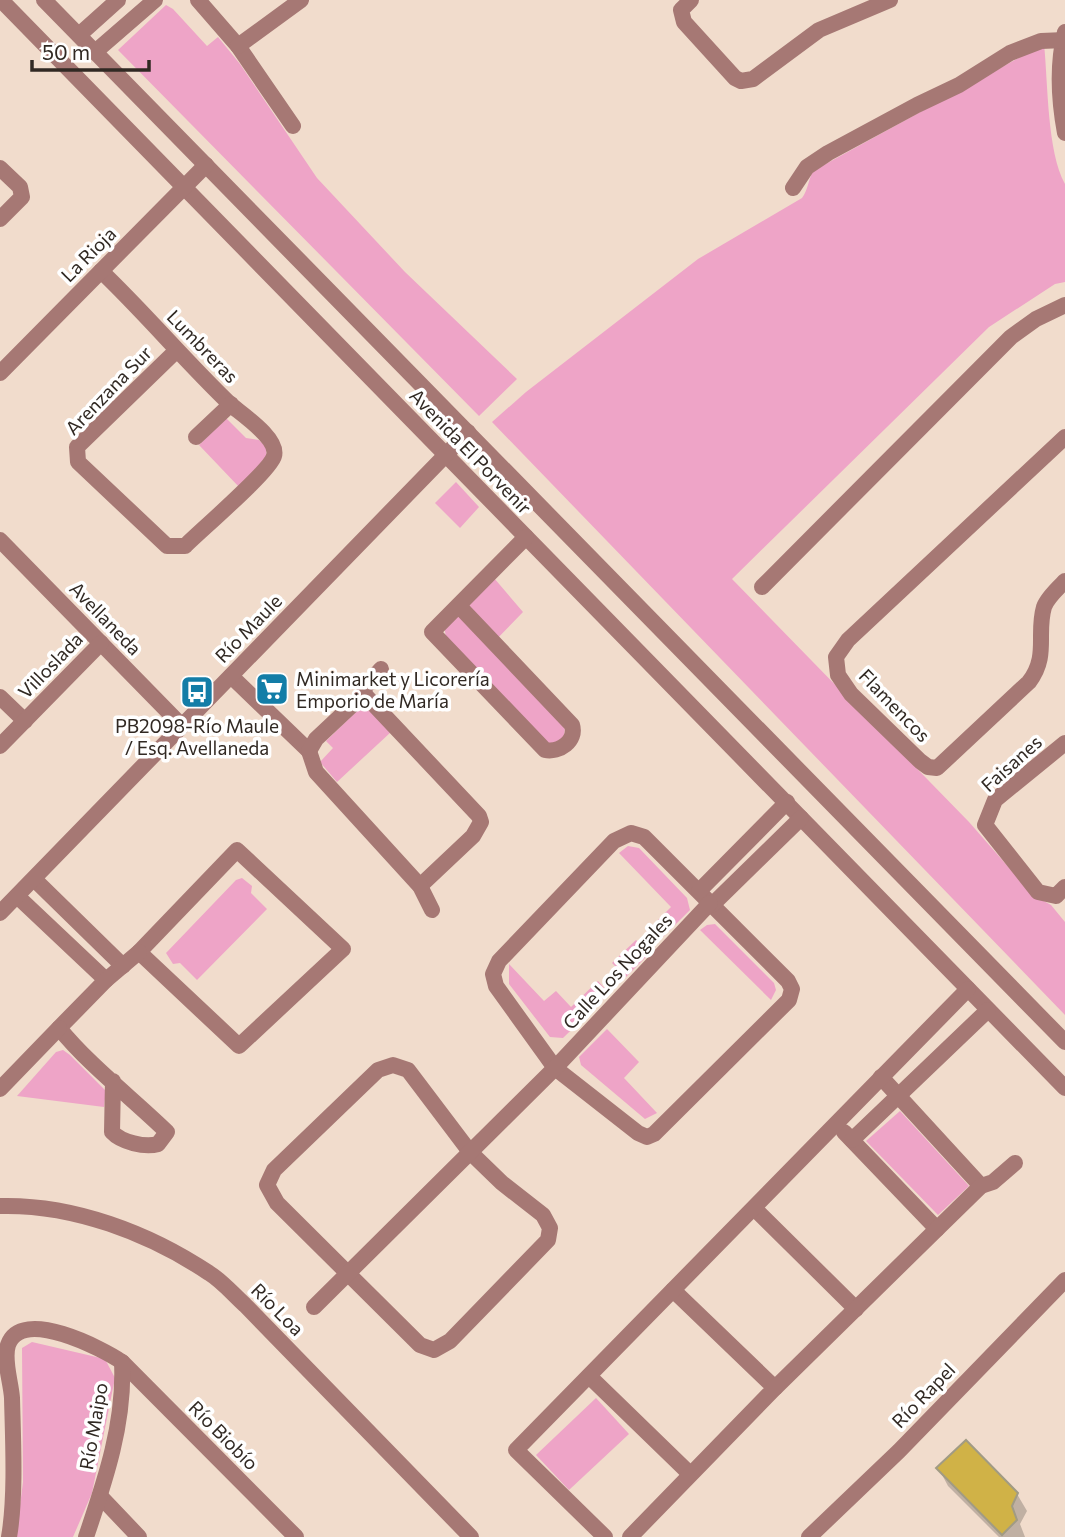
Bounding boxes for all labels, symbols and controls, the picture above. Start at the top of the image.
scale bar [32,28,149,72]
text: 50 m [42,39,90,64]
street label: La Rioja [56,222,120,286]
street label: Lumbreras [163,305,243,387]
street label: Arenzana Sur [60,341,156,439]
street label: Avenida El Porvenir [405,384,537,519]
street label: Avellaneda [65,576,147,660]
street label: Río Maule [210,589,286,667]
street label: Villoslada [13,627,87,703]
street label: Flamencos [855,664,935,746]
place label: Minimarket y Licorería Emporio de María [296,667,490,712]
supermarket icon: Minimarket y Licorería Emporio de María [253,670,291,708]
bus stop icon: PB2098-Río Maule / Esq. Avellaneda [178,673,216,711]
place label: PB2098-Río Maule / Esq. Avellaneda [115,714,279,759]
street label: Faisanes [976,730,1046,796]
street label: Calle Los Nogales [557,908,677,1034]
street label: Río Loa [247,1278,309,1340]
street label: Río Rapel [886,1358,960,1432]
street label: Río Maipo [74,1381,112,1471]
street label: Río Biobío [185,1396,263,1474]

